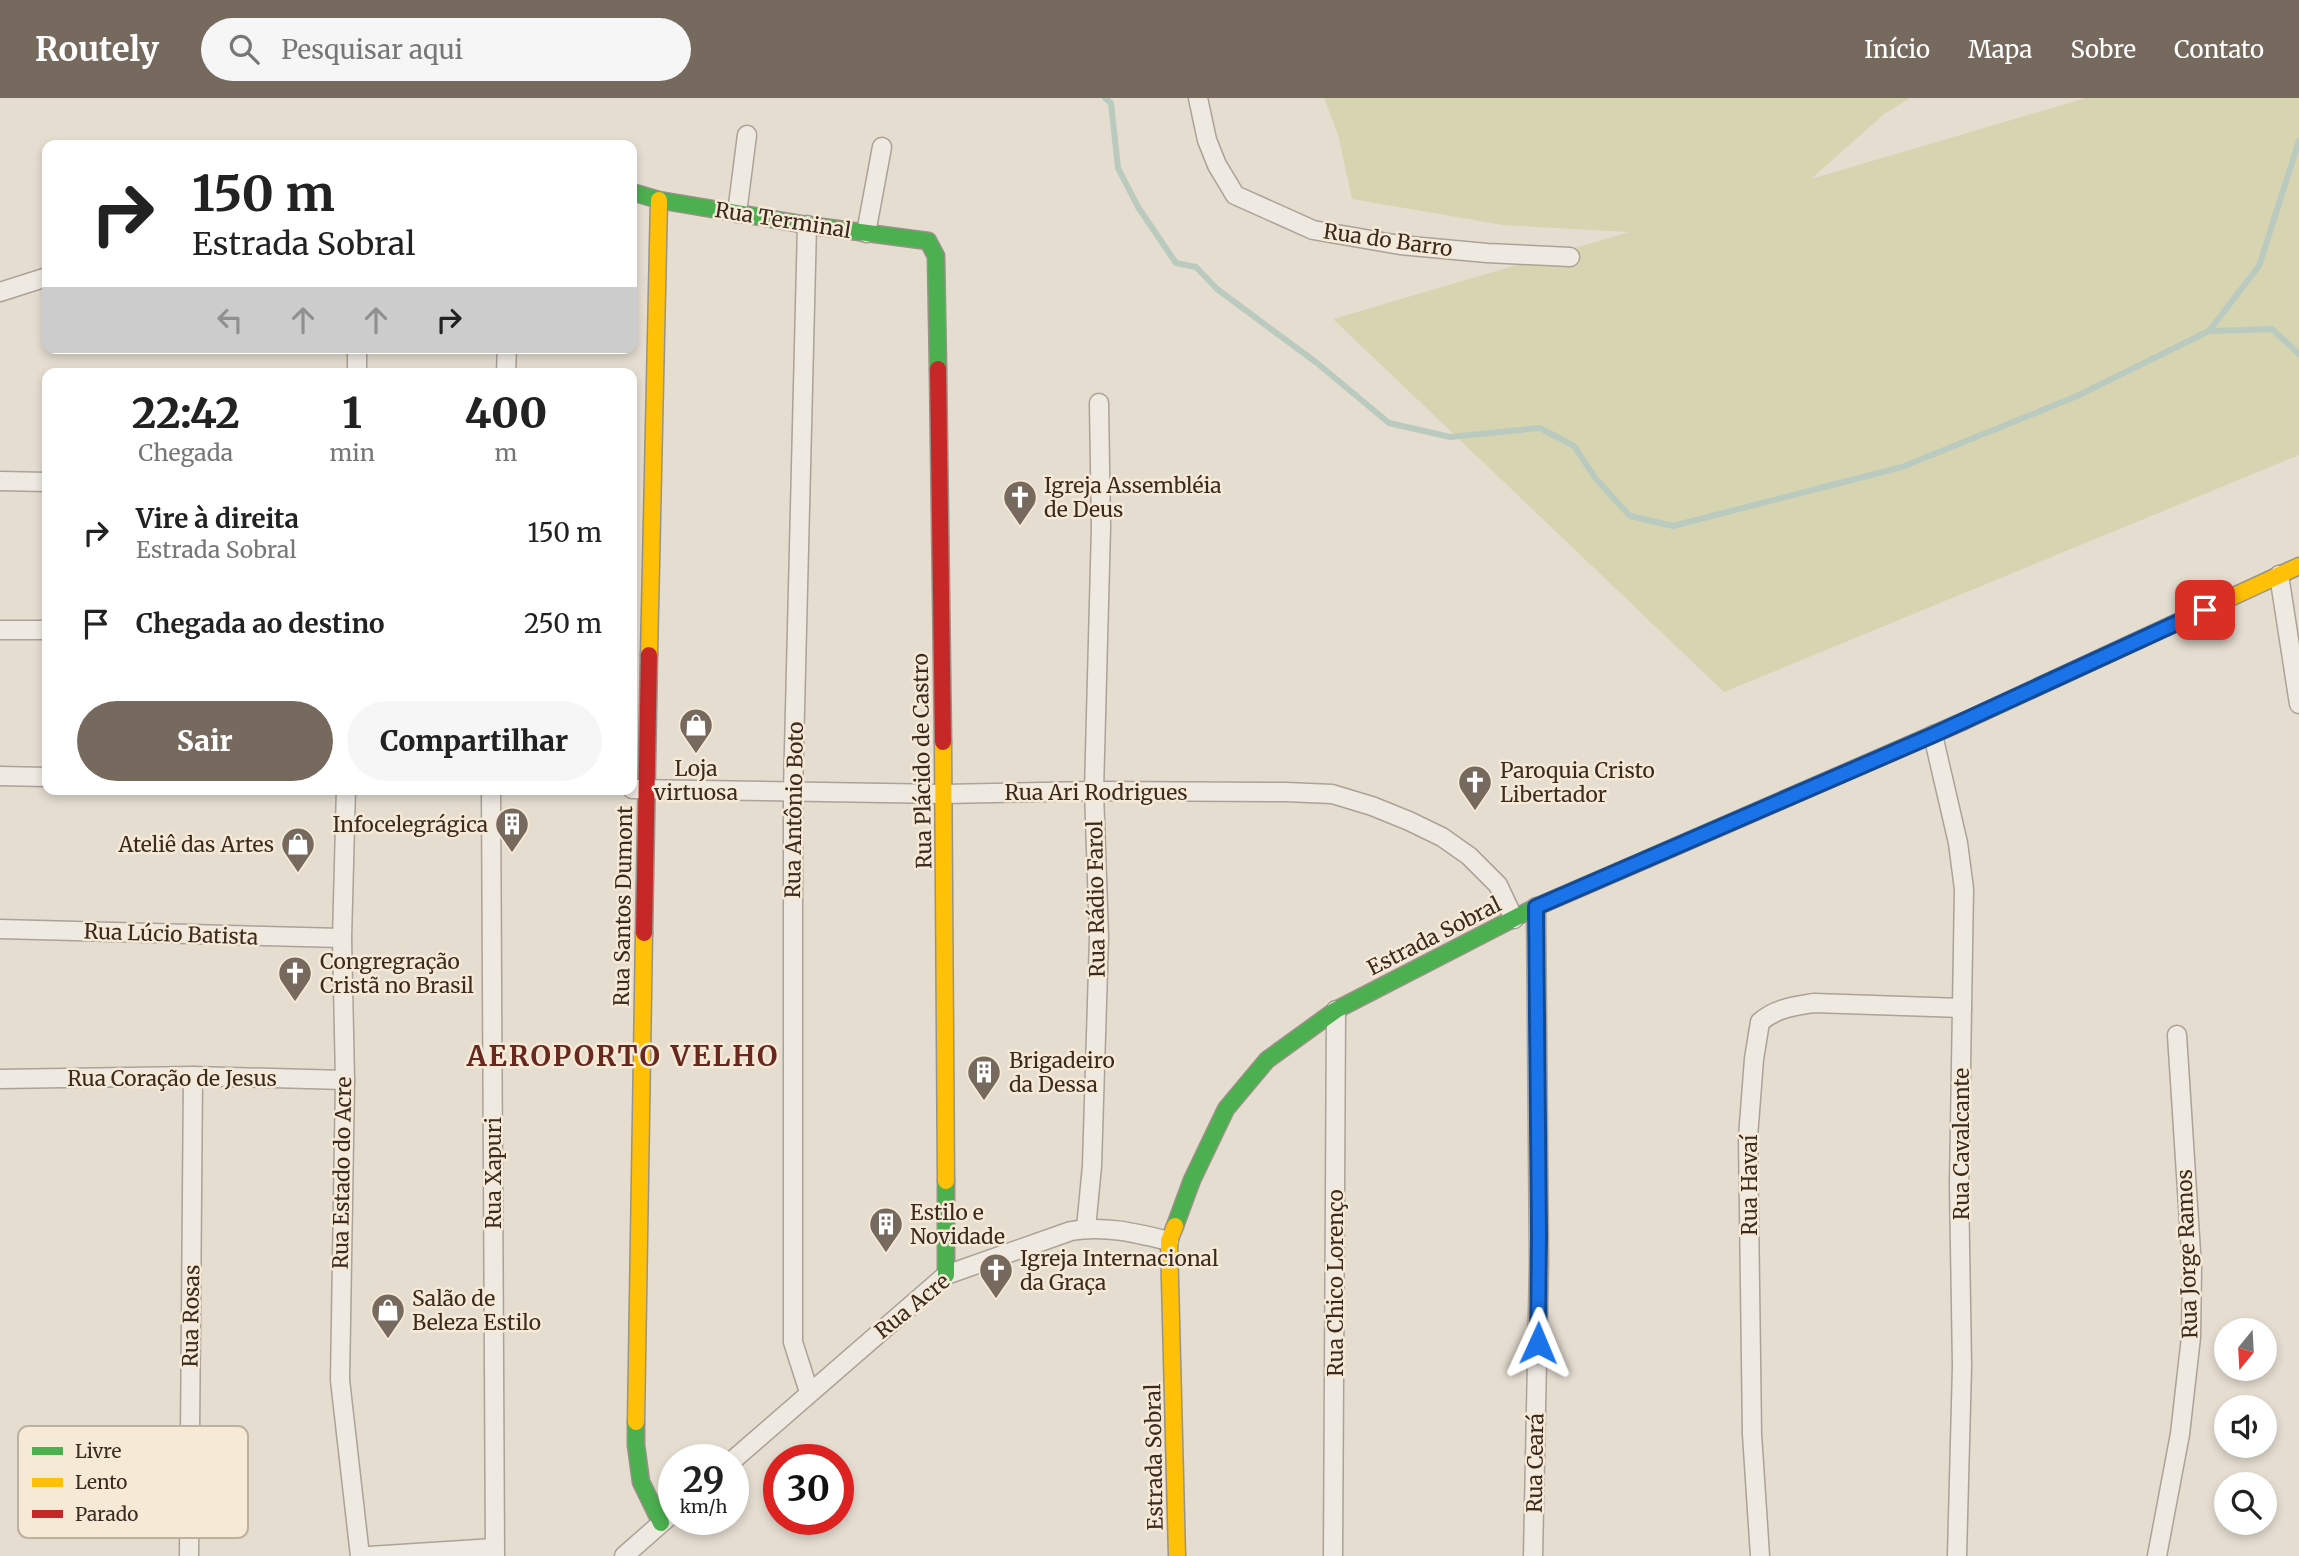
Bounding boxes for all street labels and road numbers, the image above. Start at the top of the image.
street label: Rua Terminal [713,196,854,244]
street label: Rua do Barro [1322,218,1454,262]
street label: Rua Plácido de Castro [907,653,937,869]
street label: Rua Antônio Boto [779,721,809,899]
street label: Rua Ari Rodrigues [1004,779,1188,806]
street label: Rua Santos Dumont [608,805,638,1007]
street label: Rua Rádio Farol [1081,820,1111,978]
street label: Estrada Sobral [1363,890,1506,981]
street label: Rua Lúcio Batista [83,917,259,951]
street label: Rua Coração de Jesus [67,1065,277,1092]
street label: Rua Cavalcante [1948,1068,1975,1220]
street label: Rua Estado do Acre [327,1076,357,1269]
street label: Rua Xapuri [480,1117,507,1229]
street label: Rua Havaí [1736,1133,1763,1236]
street label: Rua Jorge Ramos [2171,1169,2203,1339]
street label: Rua Chico Lorenço [1322,1189,1349,1377]
street label: Rua Rosas [177,1264,205,1368]
street label: Rua Acre [869,1268,955,1344]
street label: Estrada Sobral [1139,1383,1169,1531]
street label: Rua Ceará [1521,1413,1549,1513]

